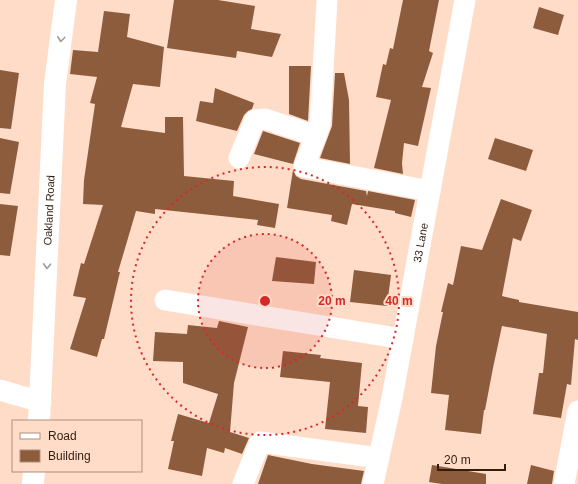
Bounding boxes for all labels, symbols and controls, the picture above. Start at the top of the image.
one-way arrow [56,36,65,42]
street label: Oakland Road [41,175,57,246]
street label: 33 Lane [411,222,430,263]
one-way arrow [42,263,51,269]
centre of rings [258,294,272,308]
text: 20 m [318,294,346,308]
text: 40 m [385,294,413,308]
legend [12,420,142,472]
text: Road [48,429,77,443]
scale bar [438,446,505,472]
text: Building [48,449,91,463]
text: 20 m [444,453,471,467]

